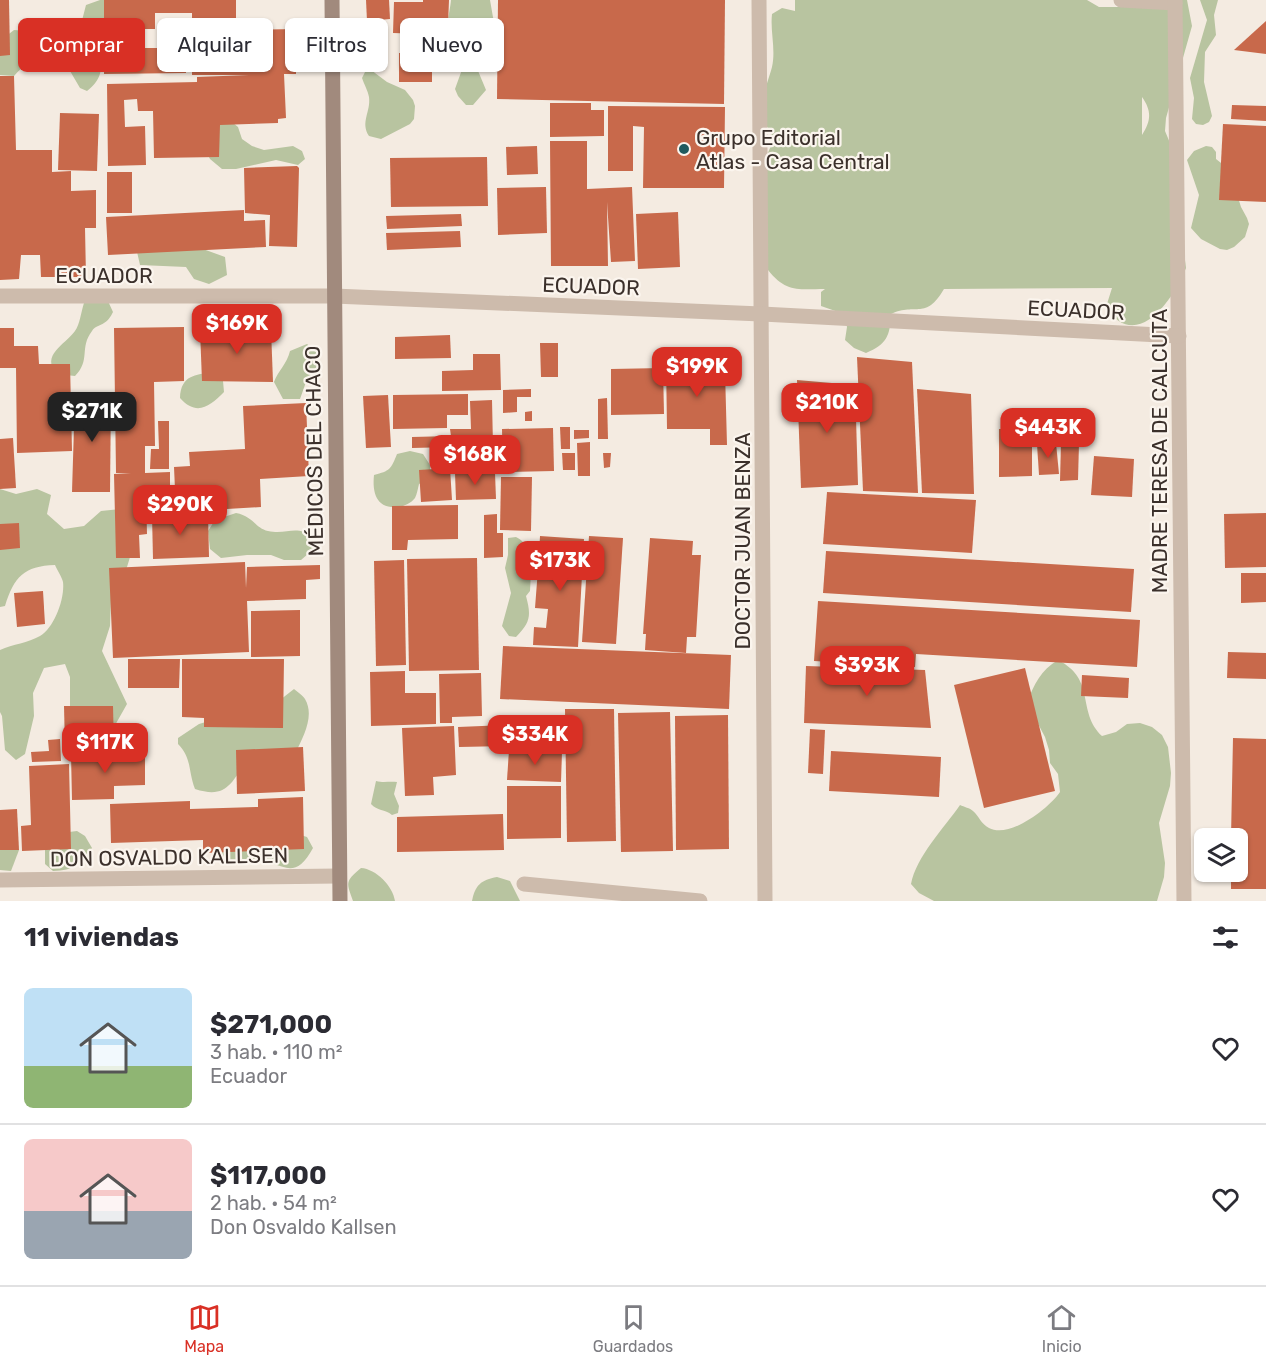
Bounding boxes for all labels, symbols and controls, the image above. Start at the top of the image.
chip: Comprar [18,18,145,72]
chip: Alquilar [157,18,273,72]
chip: Filtros [285,18,388,72]
chip: Nuevo [400,18,504,72]
place label: Grupo Editorial Atlas - Casa Central [696,125,890,174]
marker: Grupo Editorial Atlas - Casa Central [677,142,691,156]
street label: ECUADOR [55,263,153,288]
street label: ECUADOR [542,272,640,300]
street label: ECUADOR [1027,295,1125,325]
pin: $169K [195,304,279,355]
street label: MADRE TERESA DE CALCUTA [1147,309,1172,593]
text: $169K [206,311,268,335]
street label: MÉDICOS DEL CHACO [300,345,328,557]
pin: $199K [655,347,739,398]
text: $199K [666,354,728,378]
pin: $210K [785,383,869,434]
text: $210K [795,390,859,414]
pin: $271K [50,392,134,443]
text: $271K [61,399,123,423]
pin: $443K [1006,408,1090,459]
text: $443K [1014,415,1082,439]
street label: DOCTOR JUAN BENZA [730,432,755,650]
pin: $168K [433,435,517,486]
text: $168K [443,442,507,466]
pin: $290K [138,485,222,536]
text: $290K [147,492,213,516]
pin: $173K [518,541,602,592]
text: $173K [529,548,591,572]
pin: $393K [825,646,909,697]
text: $393K [834,653,900,677]
pin: $334K [493,715,577,766]
text: $334K [502,722,568,746]
pin: $117K [63,723,147,774]
text: $117K [76,730,134,754]
map controls [1194,828,1248,882]
button: layers [1194,828,1248,882]
street label: DON OSVALDO KALLSEN [50,842,288,872]
icon: filters [1209,921,1242,954]
text: 11 viviendas [24,922,179,953]
text: $271,000 [210,1009,332,1040]
icon: home [72,1012,144,1084]
icon: heart [1209,1032,1242,1065]
text: 3 hab. · 110 m² [210,1040,343,1064]
text: Ecuador [210,1064,287,1088]
text: $117,000 [210,1160,327,1191]
icon: home [72,1163,144,1235]
icon: heart [1209,1183,1242,1216]
text: 2 hab. · 54 m² [210,1191,337,1215]
text: Don Osvaldo Kallsen [210,1215,397,1239]
tab: Mapa [184,1301,224,1356]
tab: Guardados [593,1301,673,1356]
tab: Inicio [1042,1301,1082,1356]

